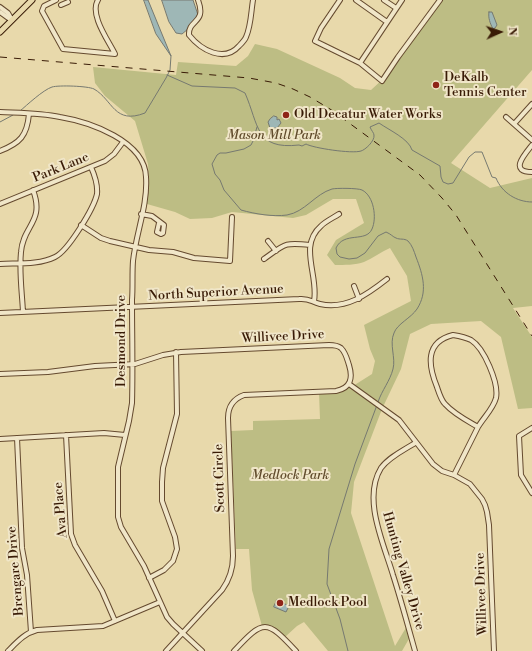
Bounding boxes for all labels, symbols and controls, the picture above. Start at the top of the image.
north arrow [480,12,520,52]
text: N [505,27,519,36]
place label: DeKalb Tennis Center [444,70,527,101]
marker: DeKalb Tennis Center [431,80,441,90]
place label: Old Decatur Water Works [294,107,442,123]
marker: Old Decatur Water Works [281,110,291,120]
park label: Mason Mill Park [227,128,321,144]
street label: Park Lane [31,150,91,186]
street label: North Superior Avenue [148,282,284,304]
street label: Desmond Drive [114,295,130,387]
street label: Willivee Drive [241,327,325,347]
street label: Scott Circle [211,443,229,513]
park label: Medlock Park [251,468,329,484]
street label: Ava Place [51,481,71,539]
street label: Hunting Valley Drive [379,510,427,632]
street label: Brengare Drive [4,525,28,617]
street label: Willivee Drive [473,552,491,636]
place label: Medlock Pool [288,595,367,611]
marker: Medlock Pool [275,598,285,608]

